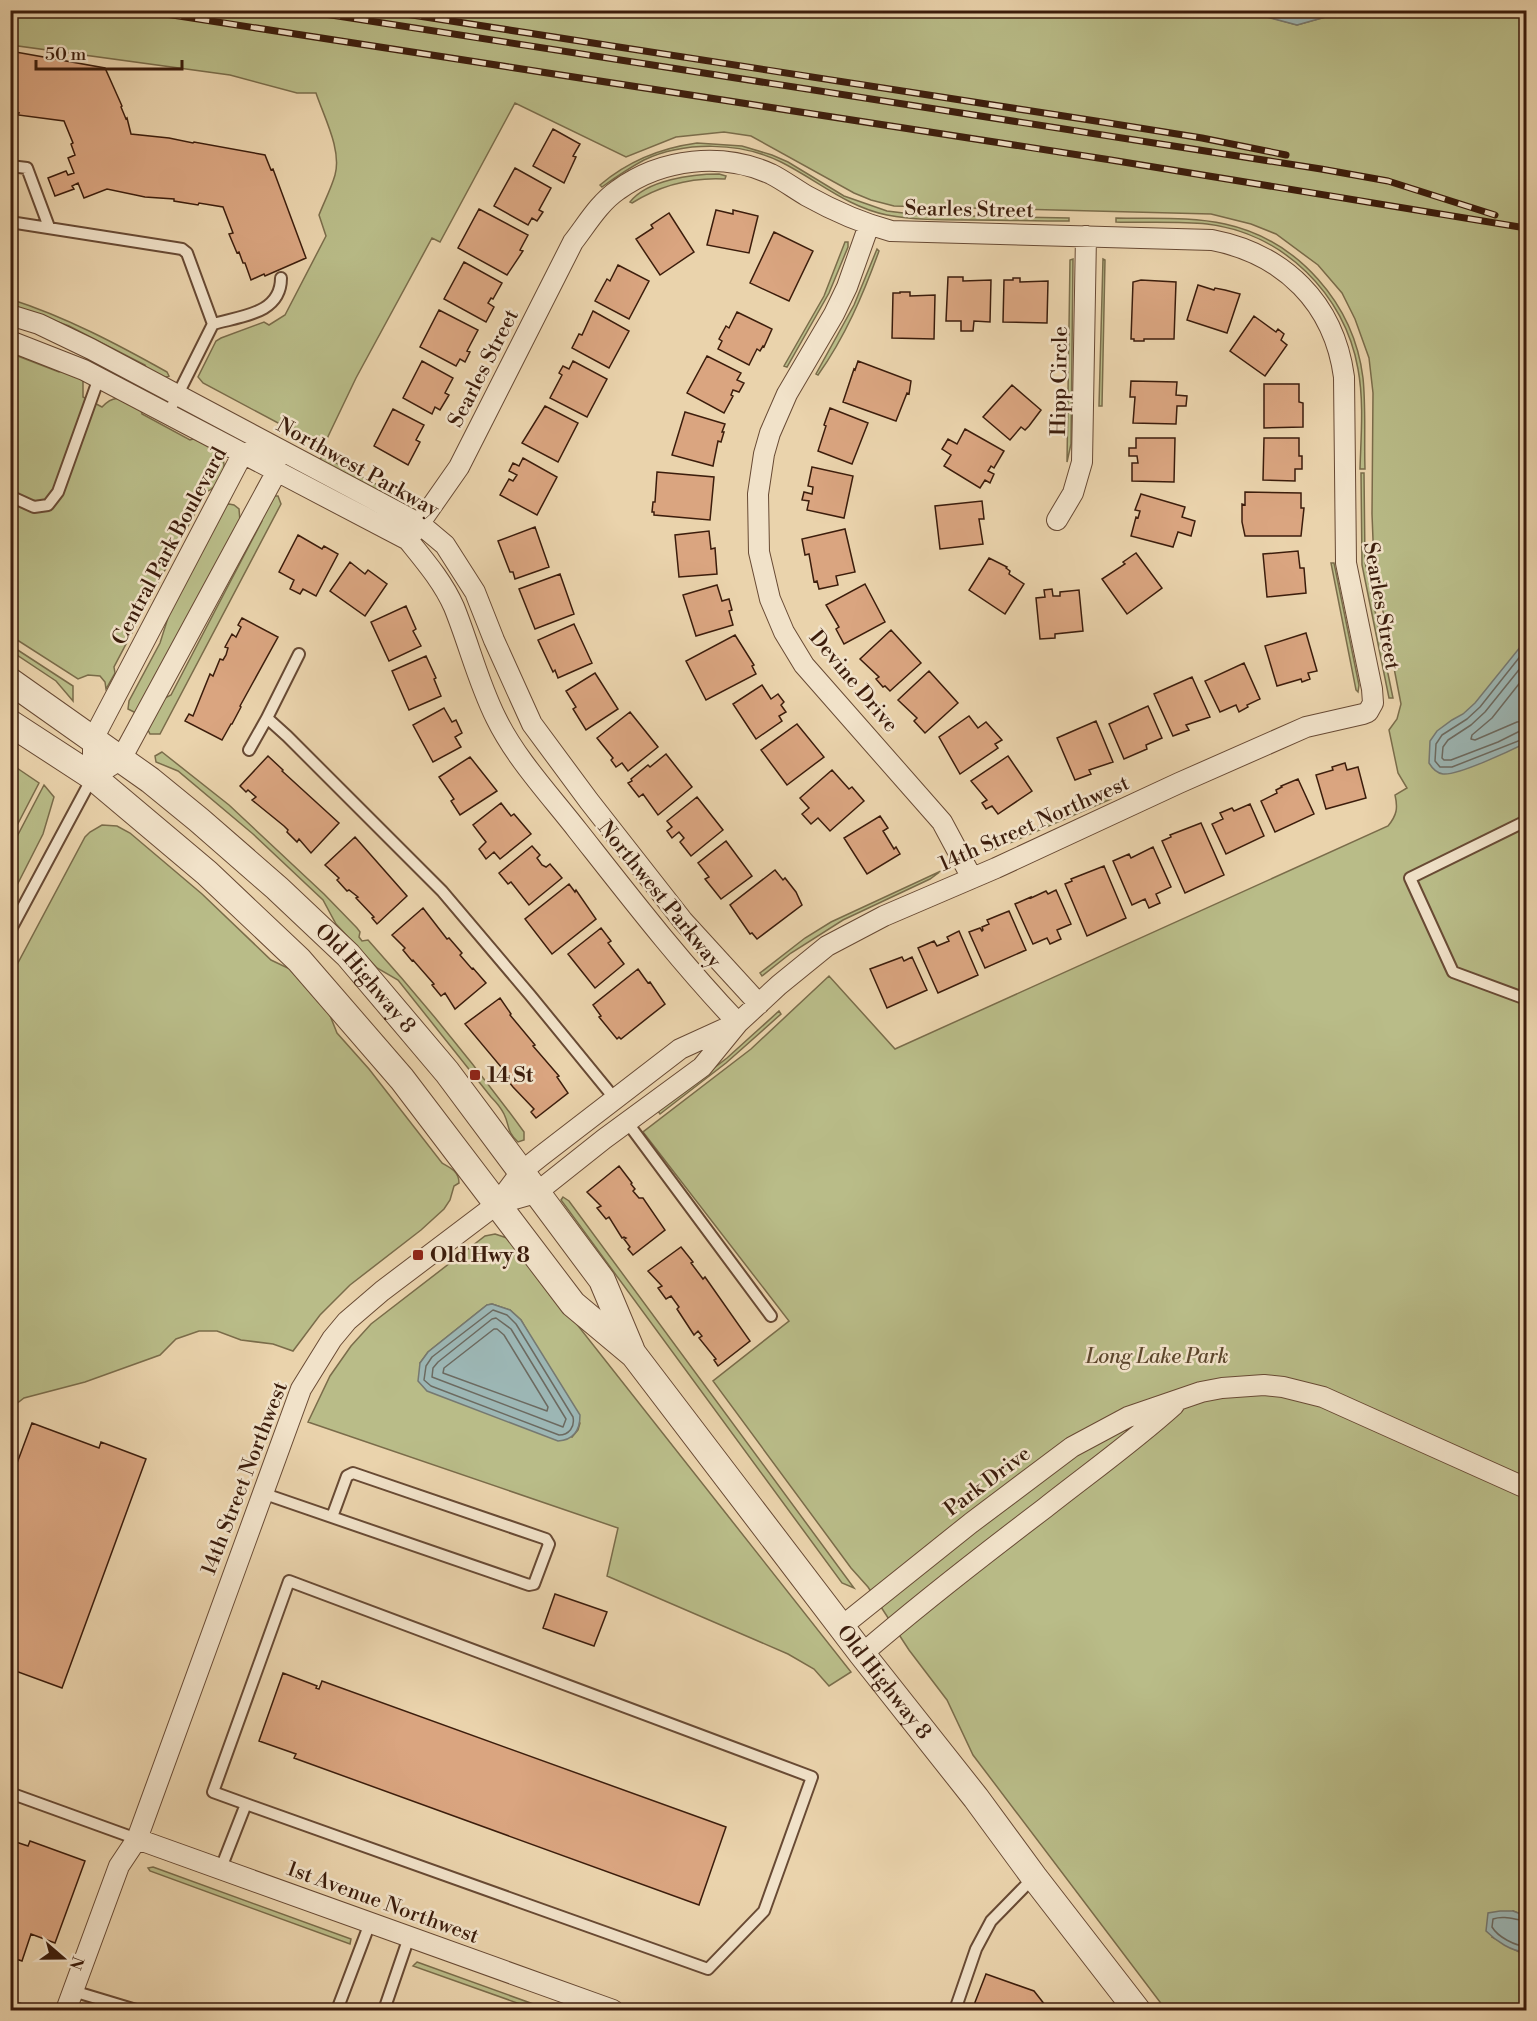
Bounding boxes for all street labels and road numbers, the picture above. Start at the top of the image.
street label: Searles Street [904,196,1034,224]
street label: Searles Street [443,304,525,432]
street label: Hipp Circle [1046,326,1074,436]
street label: Northwest Parkway [272,412,444,524]
street label: Central Park Boulevard [107,443,233,650]
street label: Searles Street [1357,540,1405,673]
street label: Devine Drive [803,625,903,738]
street label: 14th Street Northwest [935,770,1134,878]
street label: Northwest Parkway [592,816,727,974]
street label: Old Highway 8 [309,919,421,1039]
street label: 14th Street Northwest [196,1377,294,1579]
street label: Park Drive [939,1441,1036,1523]
street label: Old Highway 8 [831,1620,937,1745]
street label: 1st Avenue Northwest [283,1856,483,1950]

